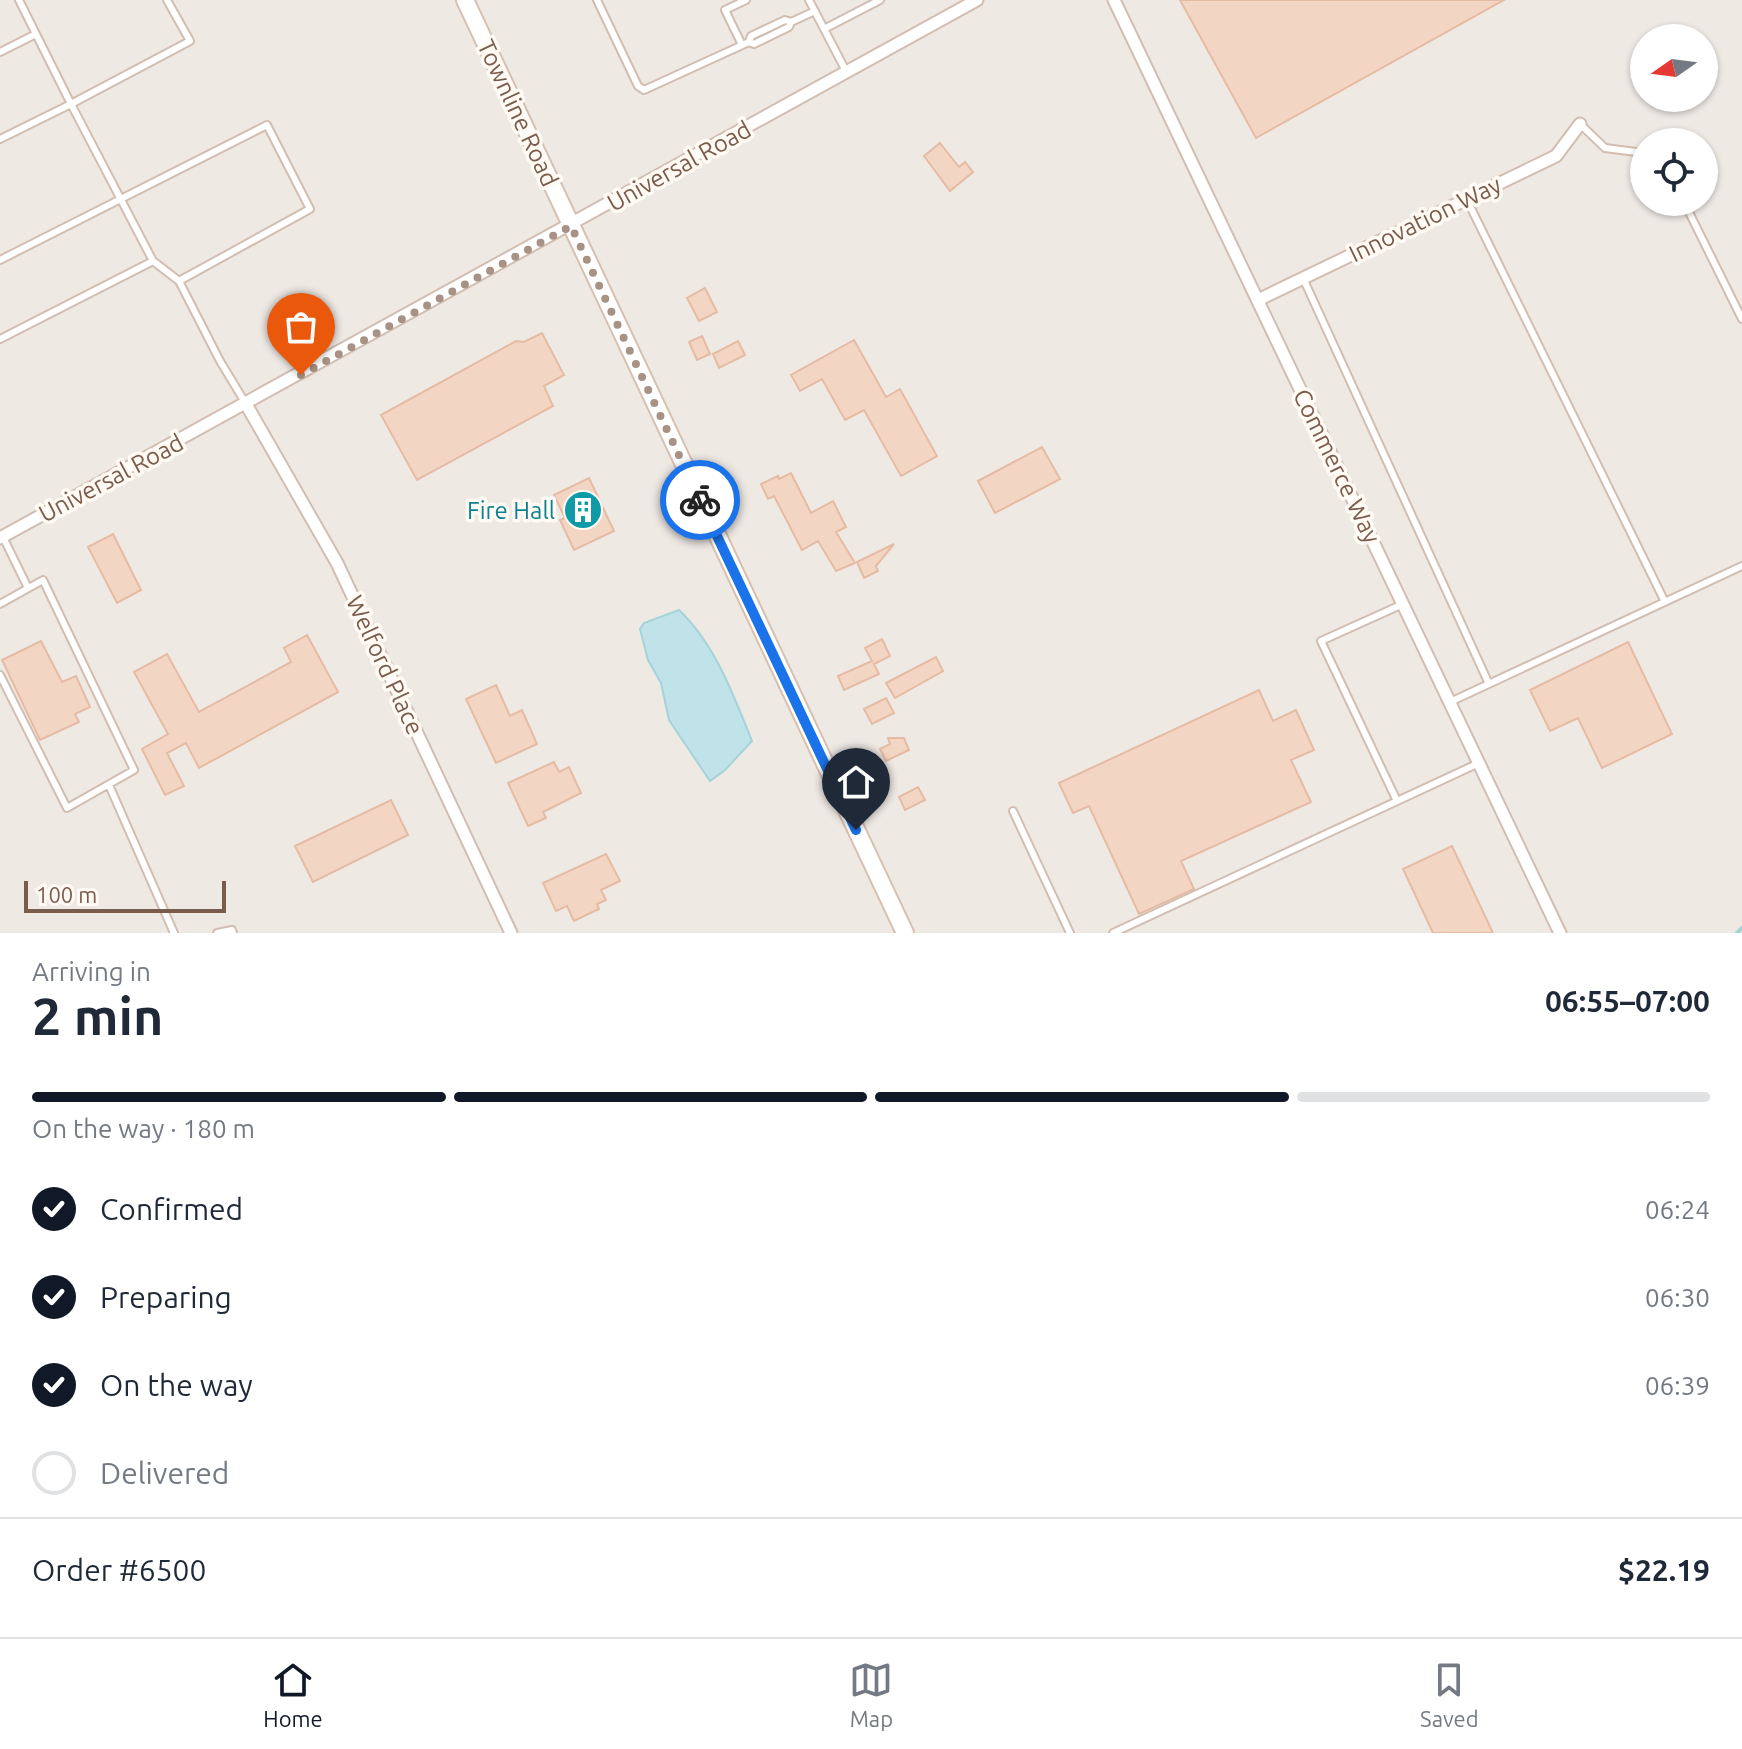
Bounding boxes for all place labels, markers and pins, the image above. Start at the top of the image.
pin [267,293,335,375]
building icon: Fire Hall [562,489,604,531]
place label: Fire Hall [467,497,555,524]
pin [822,748,890,830]

